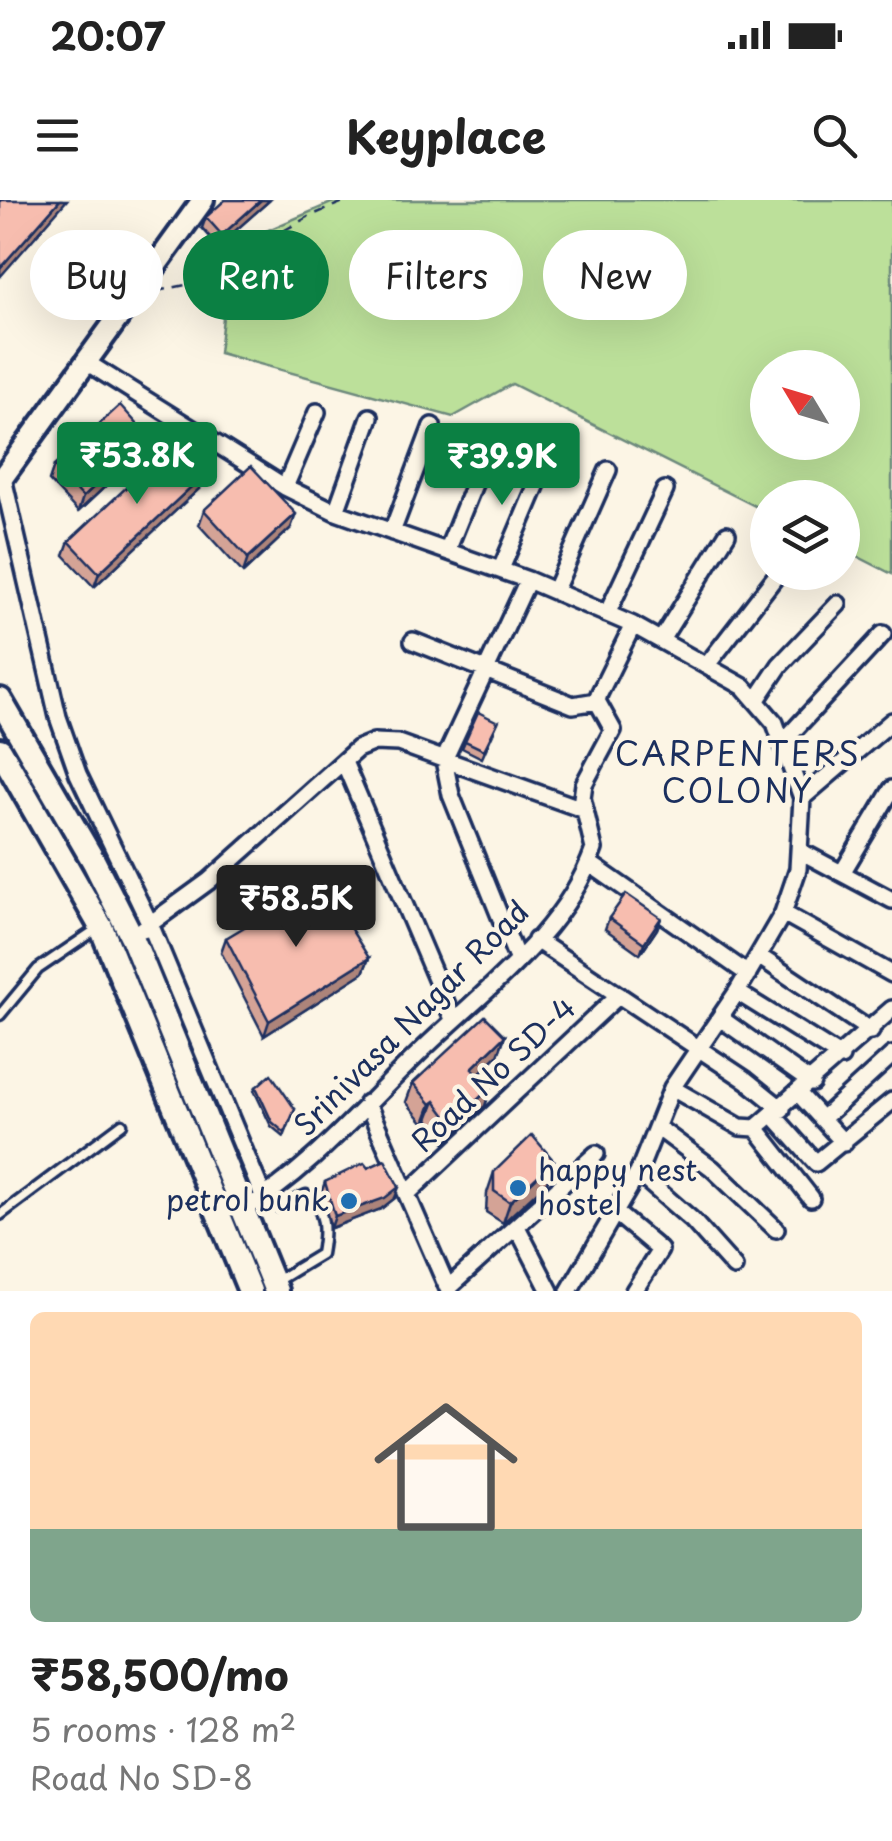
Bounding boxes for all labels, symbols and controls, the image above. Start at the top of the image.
text: 20:07 [50,7,165,64]
text: Keyplace [346,101,546,169]
icon: menu [30,108,85,163]
icon: search [807,108,862,163]
chip: Buy [30,230,163,320]
chip: Rent [183,230,329,320]
chip: Filters [349,230,523,320]
chip: New [543,230,687,320]
north arrow [750,350,860,460]
map controls [750,350,860,590]
pin: ₹53.8K [56,422,218,507]
pin: ₹39.9K [421,423,583,508]
text: ₹53.8K [79,430,195,478]
text: ₹39.9K [447,431,557,479]
button: layers [750,480,860,590]
district label: CARPENTERS COLONY [615,729,861,814]
pin: ₹58.5K [215,865,377,950]
text: ₹58.5K [239,873,353,921]
street label: Srinivasa Nagar Road [282,889,538,1145]
street label: Road No SD-4 [400,985,585,1161]
place label: happy nest hostel [538,1146,697,1225]
place label: petrol bunk [166,1176,329,1221]
marker: happy nest hostel [507,1177,529,1199]
marker: petrol bunk [338,1190,360,1212]
icon: home [356,1377,536,1557]
text: ₹58,500/mo [30,1642,289,1705]
text: 5 rooms · 128 m² [30,1705,296,1753]
text: Road No SD-8 [30,1753,253,1801]

